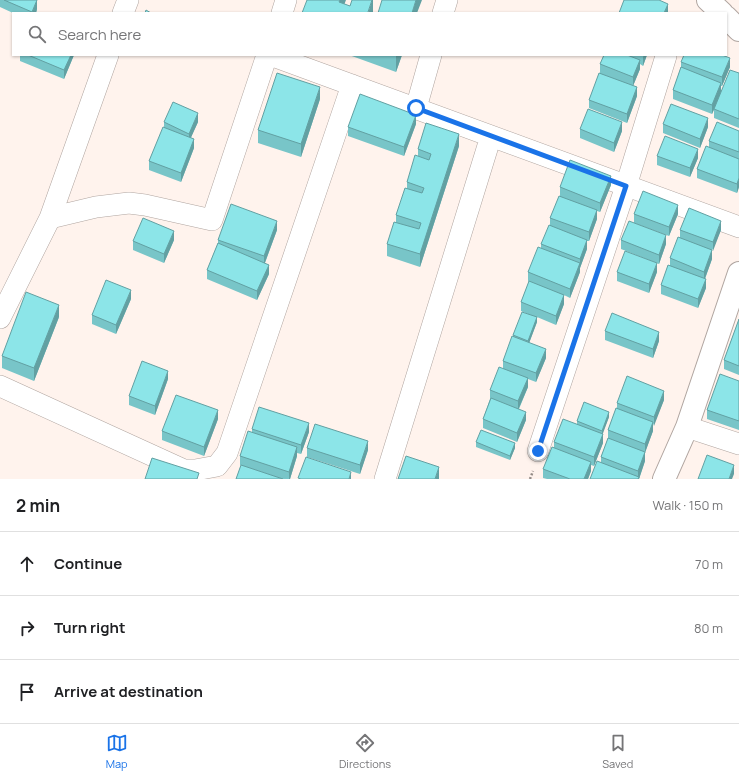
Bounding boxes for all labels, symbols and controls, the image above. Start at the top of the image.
search box [12,12,727,56]
icon: search [26,23,48,45]
text: Search here [58,24,141,45]
route start [407,99,425,117]
route end [529,442,547,460]
text: 2 min [16,494,60,517]
text: Walk · 150 m [652,496,723,514]
icon: ahead [16,553,38,575]
text: Continue [54,553,122,574]
text: 70 m [695,555,723,573]
icon: right [16,617,38,639]
text: Turn right [54,617,125,638]
text: 80 m [694,619,723,637]
icon: arrive [16,681,38,703]
text: Arrive at destination [54,681,203,702]
tab: Map [106,732,128,771]
tab: Directions [339,732,391,771]
tab: Saved [602,732,633,771]

